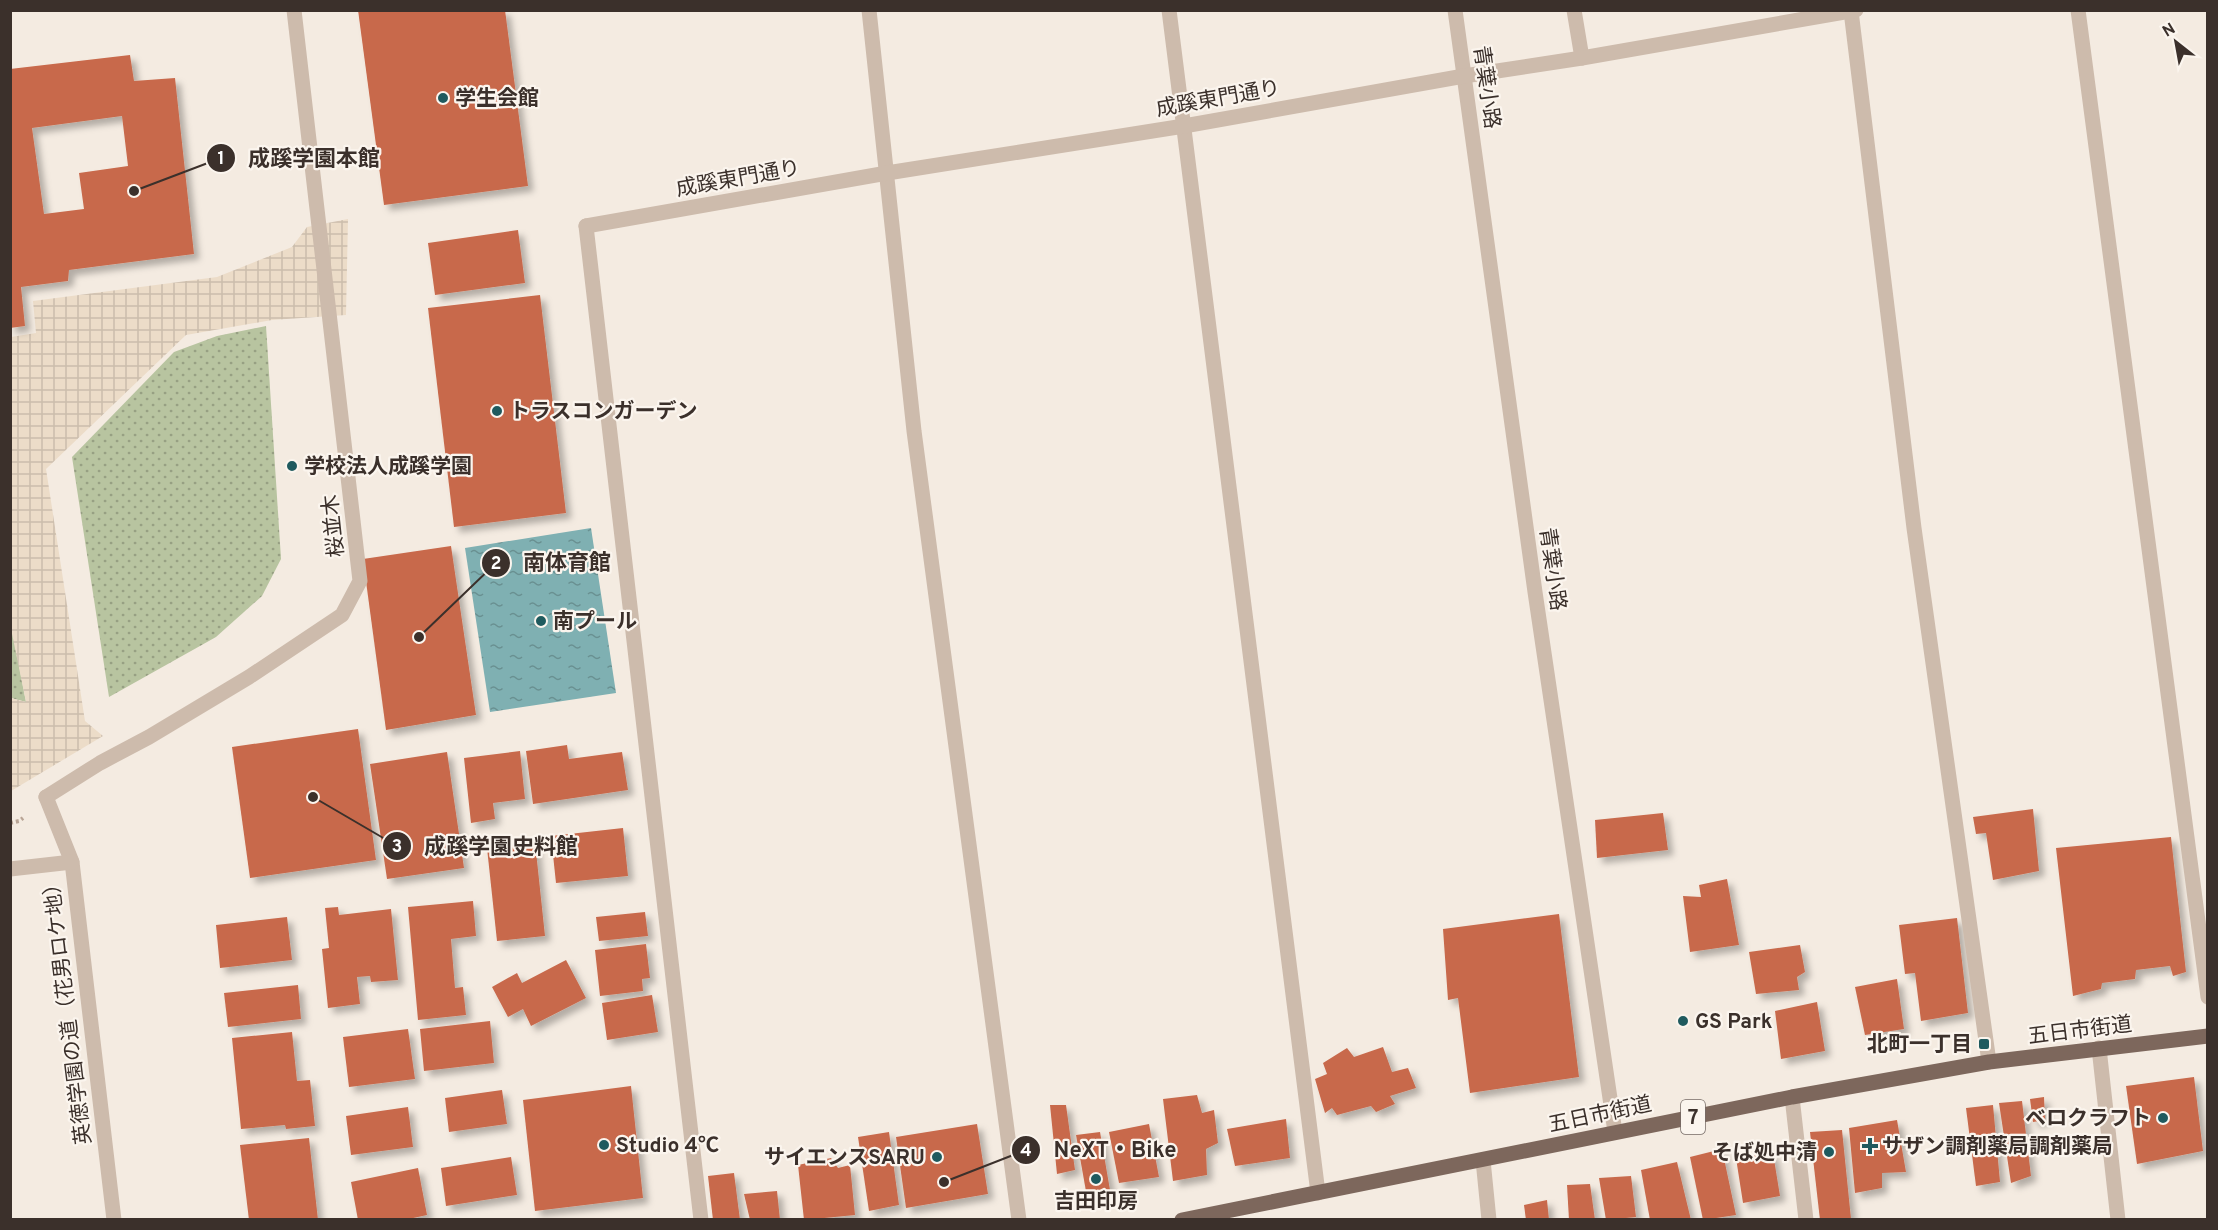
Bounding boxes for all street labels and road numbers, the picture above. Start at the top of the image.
street label: 青葉小路 [1466,44,1505,131]
street label: 成蹊東門通り [1154,75,1283,124]
street label: 成蹊東門通り [674,155,803,204]
street label: 桜並木 [318,493,351,559]
street label: 青葉小路 [1532,526,1571,613]
street label: 英徳学園の道（花男ロケ地） [38,872,99,1146]
street label: 五日市街道 [2026,1012,2134,1051]
street label: 五日市街道 [1546,1091,1654,1140]
road number: 7 [1681,1100,1705,1134]

